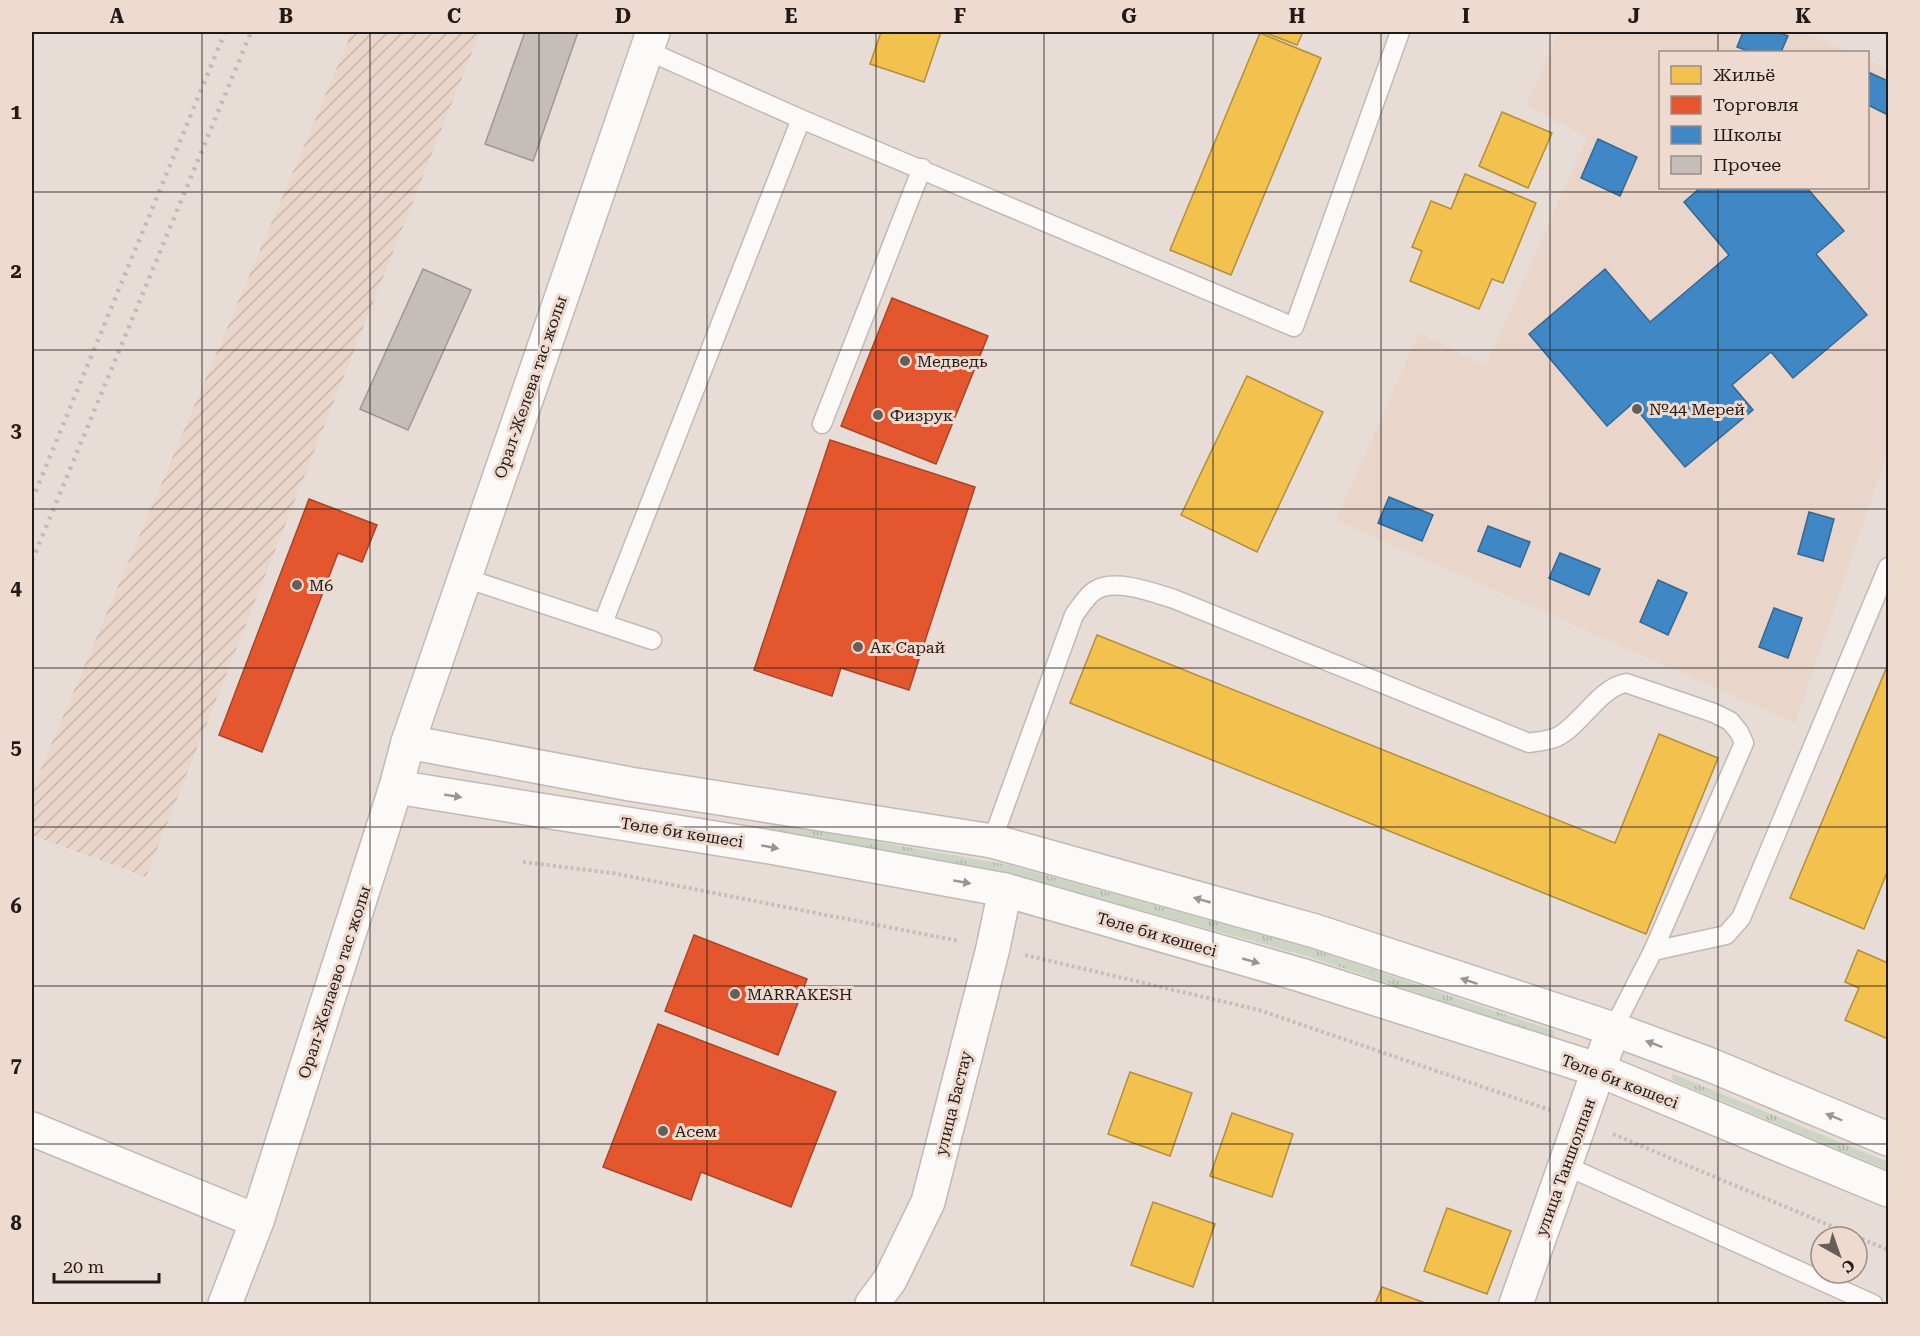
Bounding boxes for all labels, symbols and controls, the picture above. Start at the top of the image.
text: A [110,4,125,28]
text: B [279,4,293,28]
text: C [447,4,461,28]
text: D [615,4,631,28]
text: E [785,4,798,28]
text: F [954,4,966,28]
text: G [1121,4,1137,28]
text: H [1289,4,1305,28]
text: I [1462,4,1470,28]
text: J [1628,4,1640,28]
text: K [1795,4,1811,28]
legend [1659,51,1869,189]
text: Жильё [1713,64,1775,85]
text: Торговля [1713,94,1799,115]
text: 1 [10,100,22,124]
text: Школы [1713,124,1782,145]
text: Прочее [1713,154,1781,175]
text: 2 [10,259,22,283]
street label: Орал-Желева тас жолы [490,293,571,481]
place label: Медведь [917,352,988,371]
marker: Медведь [898,354,912,368]
place label: №44 Мерей [1649,400,1745,419]
marker: №44 Мерей [1630,402,1644,416]
place label: Физрук [890,406,953,425]
marker: Физрук [871,408,885,422]
text: 3 [10,418,22,442]
text: 4 [10,576,22,600]
place label: М6 [309,576,333,595]
marker: М6 [290,578,304,592]
place label: Ак Сарай [870,638,945,657]
marker: Ак Сарай [851,640,865,654]
text: 5 [10,735,22,759]
one-way arrow [444,792,463,801]
street label: Төле би көшесі [619,813,745,852]
one-way arrow [761,843,780,852]
one-way arrow [953,878,972,887]
street label: Орал-Желаево тас жолы [294,883,375,1081]
text: 6 [10,894,22,918]
one-way arrow [1193,895,1211,904]
street label: Төле би көшесі [1095,908,1219,961]
one-way arrow [1243,957,1261,966]
one-way arrow [1460,976,1478,986]
place label: MARRAKESH [747,985,852,1004]
marker: MARRAKESH [728,987,742,1001]
one-way arrow [1645,1038,1663,1048]
street label: улица Бастау [931,1048,976,1157]
street label: Төле би көшесі [1559,1050,1681,1113]
text: 7 [10,1053,22,1077]
street label: улица Таншолпан [1532,1096,1599,1239]
one-way arrow [1825,1112,1843,1122]
place label: Асем [675,1122,717,1141]
marker: Асем [656,1124,670,1138]
text: 8 [10,1211,22,1235]
north arrow [1809,1225,1869,1285]
scale bar [54,1246,159,1284]
text: С [1838,1255,1859,1277]
text: 20 m [63,1256,104,1277]

